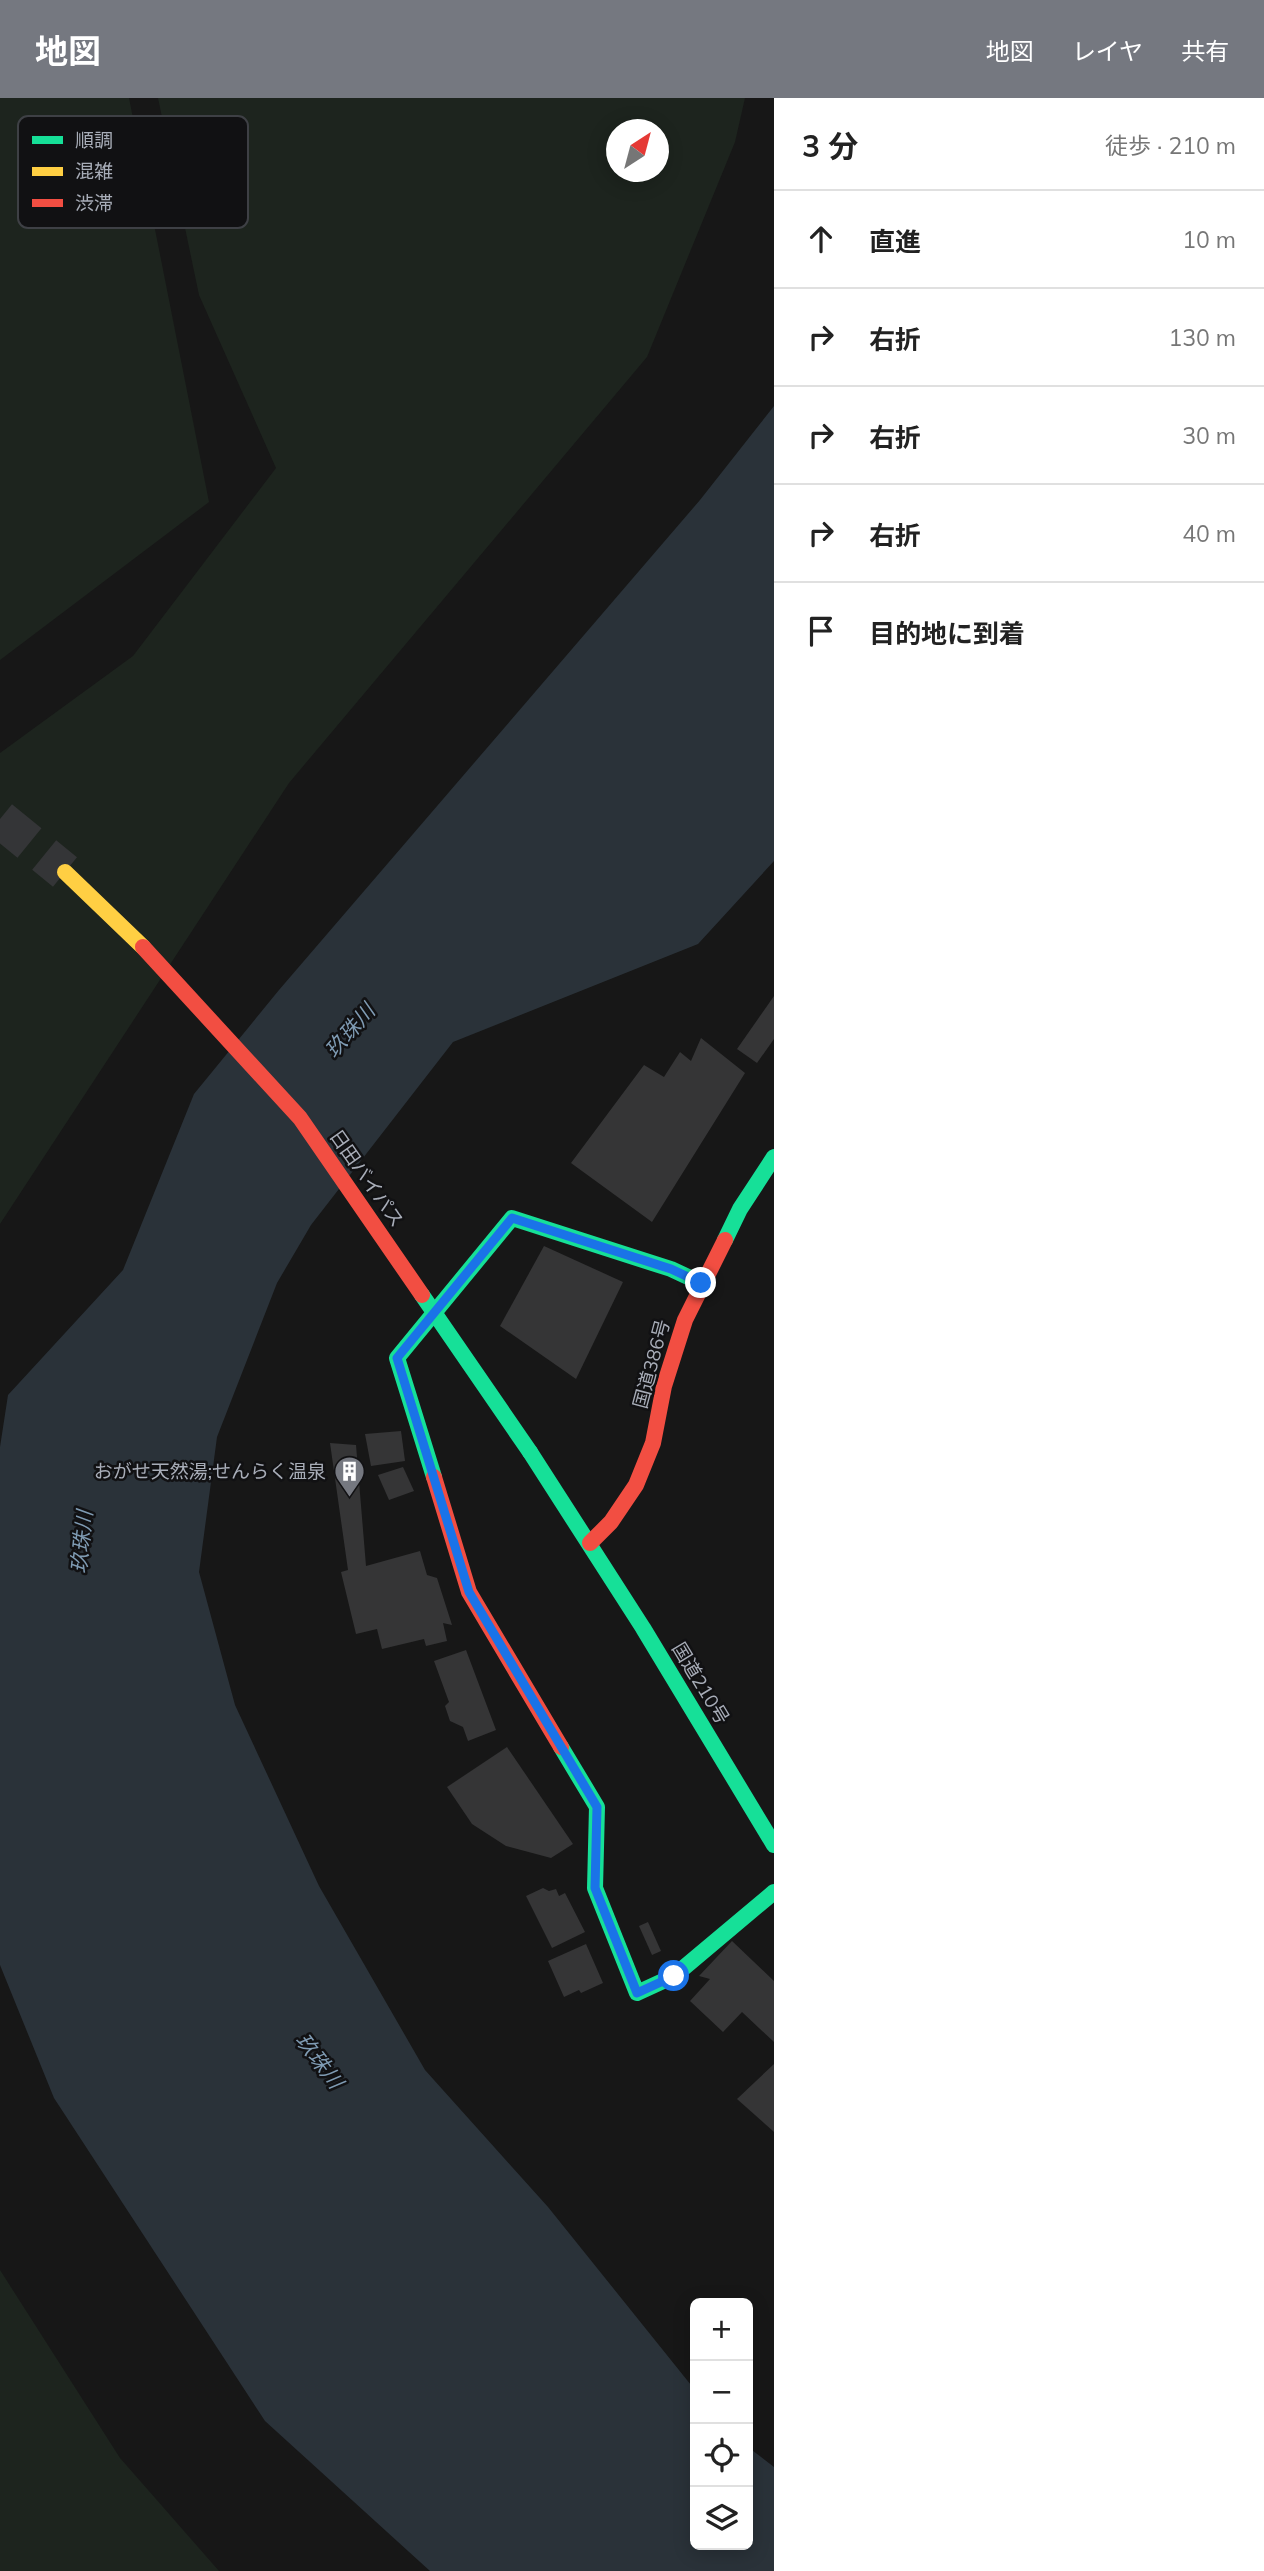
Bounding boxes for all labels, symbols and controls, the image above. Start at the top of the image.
text: 地図 [35,30,101,71]
text: 地図 [986,36,1034,66]
text: レイヤ [1072,36,1143,66]
text: 共有 [1181,36,1229,66]
legend [18,116,248,228]
north arrow [606,119,669,182]
text: 3 分 [802,127,858,165]
text: 順調 [75,128,113,152]
text: 徒歩 · 210 m [1105,131,1236,160]
text: 混雑 [75,159,113,183]
text: 渋滞 [75,191,113,215]
icon: ahead [802,220,840,258]
text: 直進 [869,225,921,258]
text: 10 m [1182,225,1236,254]
icon: right [802,318,840,356]
text: 右折 [869,323,921,356]
text: 130 m [1168,323,1236,352]
icon: right [802,416,840,454]
text: 右折 [869,421,921,454]
text: 30 m [1182,421,1236,450]
icon: right [802,514,840,552]
text: 右折 [869,519,921,552]
text: 40 m [1182,519,1236,548]
icon: arrive [802,612,840,650]
text: 目的地に到着 [869,617,1025,650]
water label: 玖珠川 [319,997,381,1063]
street label: 日田バイパス [325,1125,409,1231]
route end [685,1267,716,1298]
street label: 国道386号 [628,1317,674,1411]
building icon: おがせ天然湯;せんらく温泉 [332,1454,366,1498]
place label: おがせ天然湯;せんらく温泉 [94,1459,326,1483]
water label: 玖珠川 [65,1507,97,1575]
street label: 国道210号 [667,1638,735,1728]
route start [658,1960,689,1991]
water label: 玖珠川 [290,2027,350,2095]
map controls [690,2298,753,2550]
button: + [690,2298,753,2361]
button: − [690,2361,753,2424]
button: locate [690,2424,753,2487]
button: layers [690,2487,753,2550]

